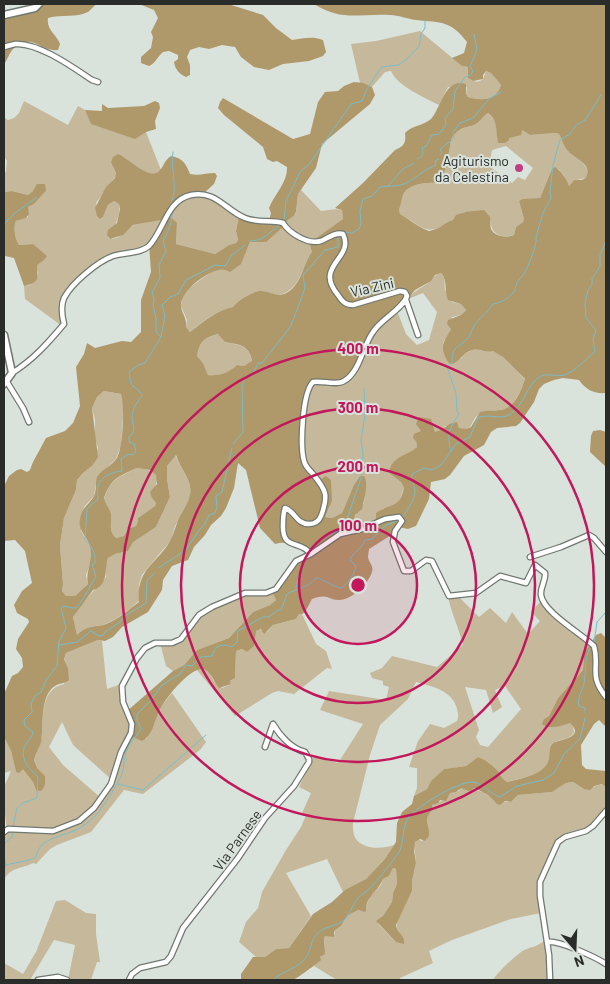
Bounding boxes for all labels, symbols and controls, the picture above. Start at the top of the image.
place label: Agiturismo da Celestina [435,152,509,185]
marker: Agiturismo da Celestina [513,162,525,174]
street label: Via Zini [349,274,395,300]
text: 400 m [337,339,379,357]
text: 300 m [338,398,378,416]
text: 200 m [337,457,379,475]
text: 100 m [339,516,377,534]
centre of rings [349,576,367,594]
street label: Via Parnese [209,806,265,874]
north arrow [550,924,600,974]
text: N [572,952,587,971]

